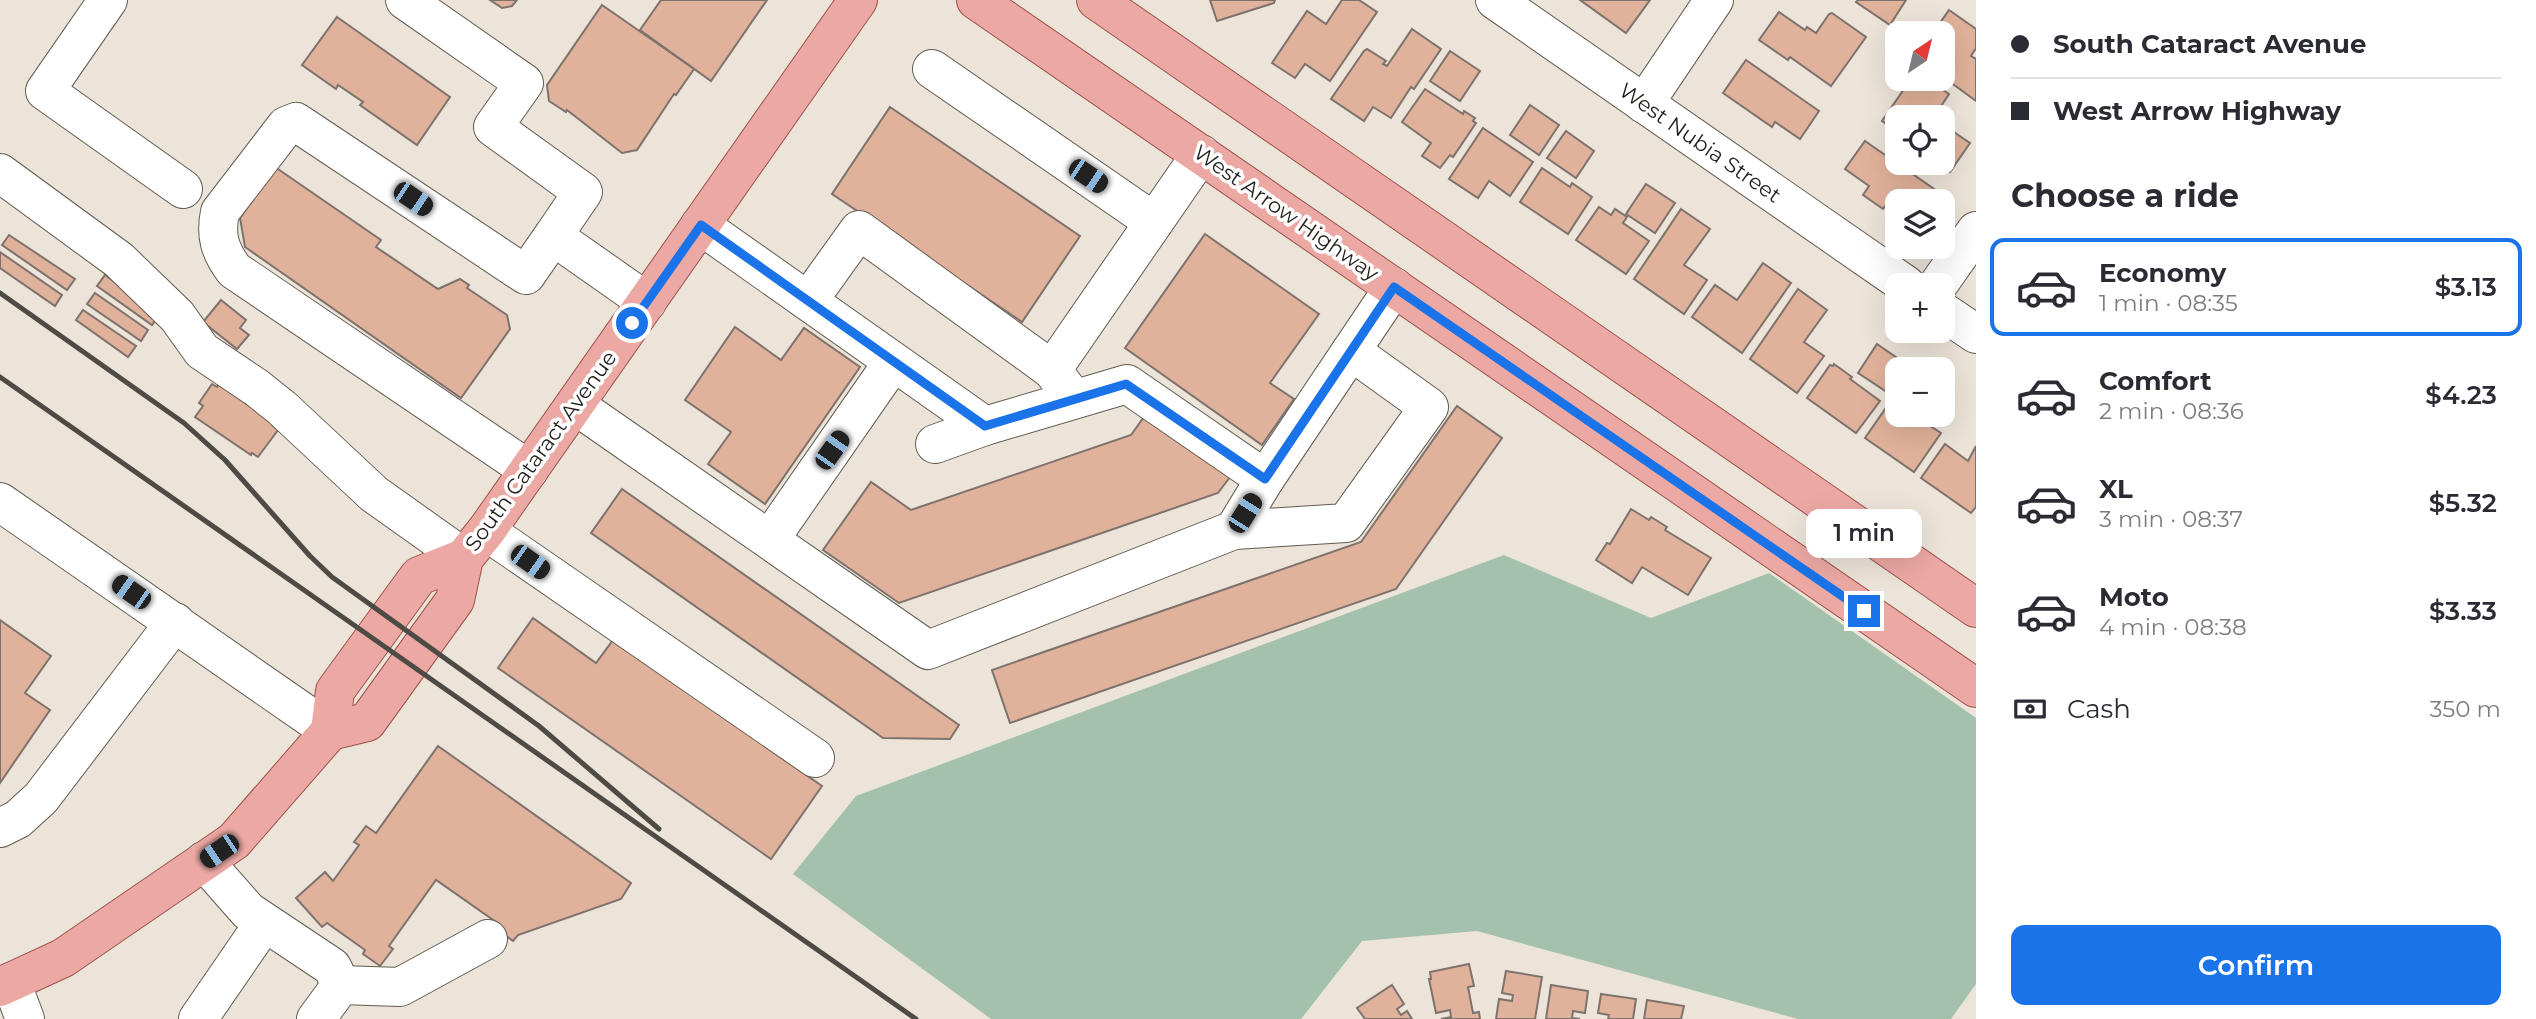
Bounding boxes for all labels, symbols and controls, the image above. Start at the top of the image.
north arrow [1885,21,1955,91]
map controls [1885,21,1955,427]
text: South Cataract Avenue [2053,28,2366,60]
street label: West Nubia Street [1615,77,1786,208]
text: West Arrow Highway [2053,95,2341,127]
button: locate [1885,105,1955,175]
street label: West Arrow Highway [1189,139,1384,286]
car [1065,156,1112,196]
text: Choose a ride [2011,176,2239,215]
car [390,179,437,219]
button: layers [1885,189,1955,259]
icon: car [2015,256,2078,319]
text: Economy [2099,257,2226,289]
text: $3.13 [2435,271,2497,303]
button: + [1885,273,1955,343]
text: 1 min · 08:35 [2099,289,2238,317]
route start [616,307,648,339]
street label: South Cataract Avenue [460,346,622,556]
button: − [1885,357,1955,427]
icon: car [2015,364,2078,427]
text: Comfort [2099,365,2211,397]
text: $4.23 [2425,379,2497,411]
text: 2 min · 08:36 [2099,397,2244,425]
car [812,427,853,473]
icon: car [2015,472,2078,535]
text: XL [2099,473,2133,505]
text: $5.32 [2429,487,2497,519]
car [1225,490,1266,536]
text: 3 min · 08:37 [2099,505,2243,533]
callout: 1 min [1806,510,1922,558]
text: 1 min [1833,519,1895,547]
car [507,541,554,583]
car [108,571,155,613]
icon: car [2015,580,2078,643]
text: Moto [2099,581,2169,613]
route end [1848,595,1880,627]
text: $3.33 [2429,595,2497,627]
text: 4 min · 08:38 [2099,613,2247,641]
icon: cash [2011,690,2049,728]
text: Cash [2067,693,2131,725]
text: 350 m [2430,695,2501,723]
car [196,831,243,871]
button: Confirm [2011,925,2501,1005]

